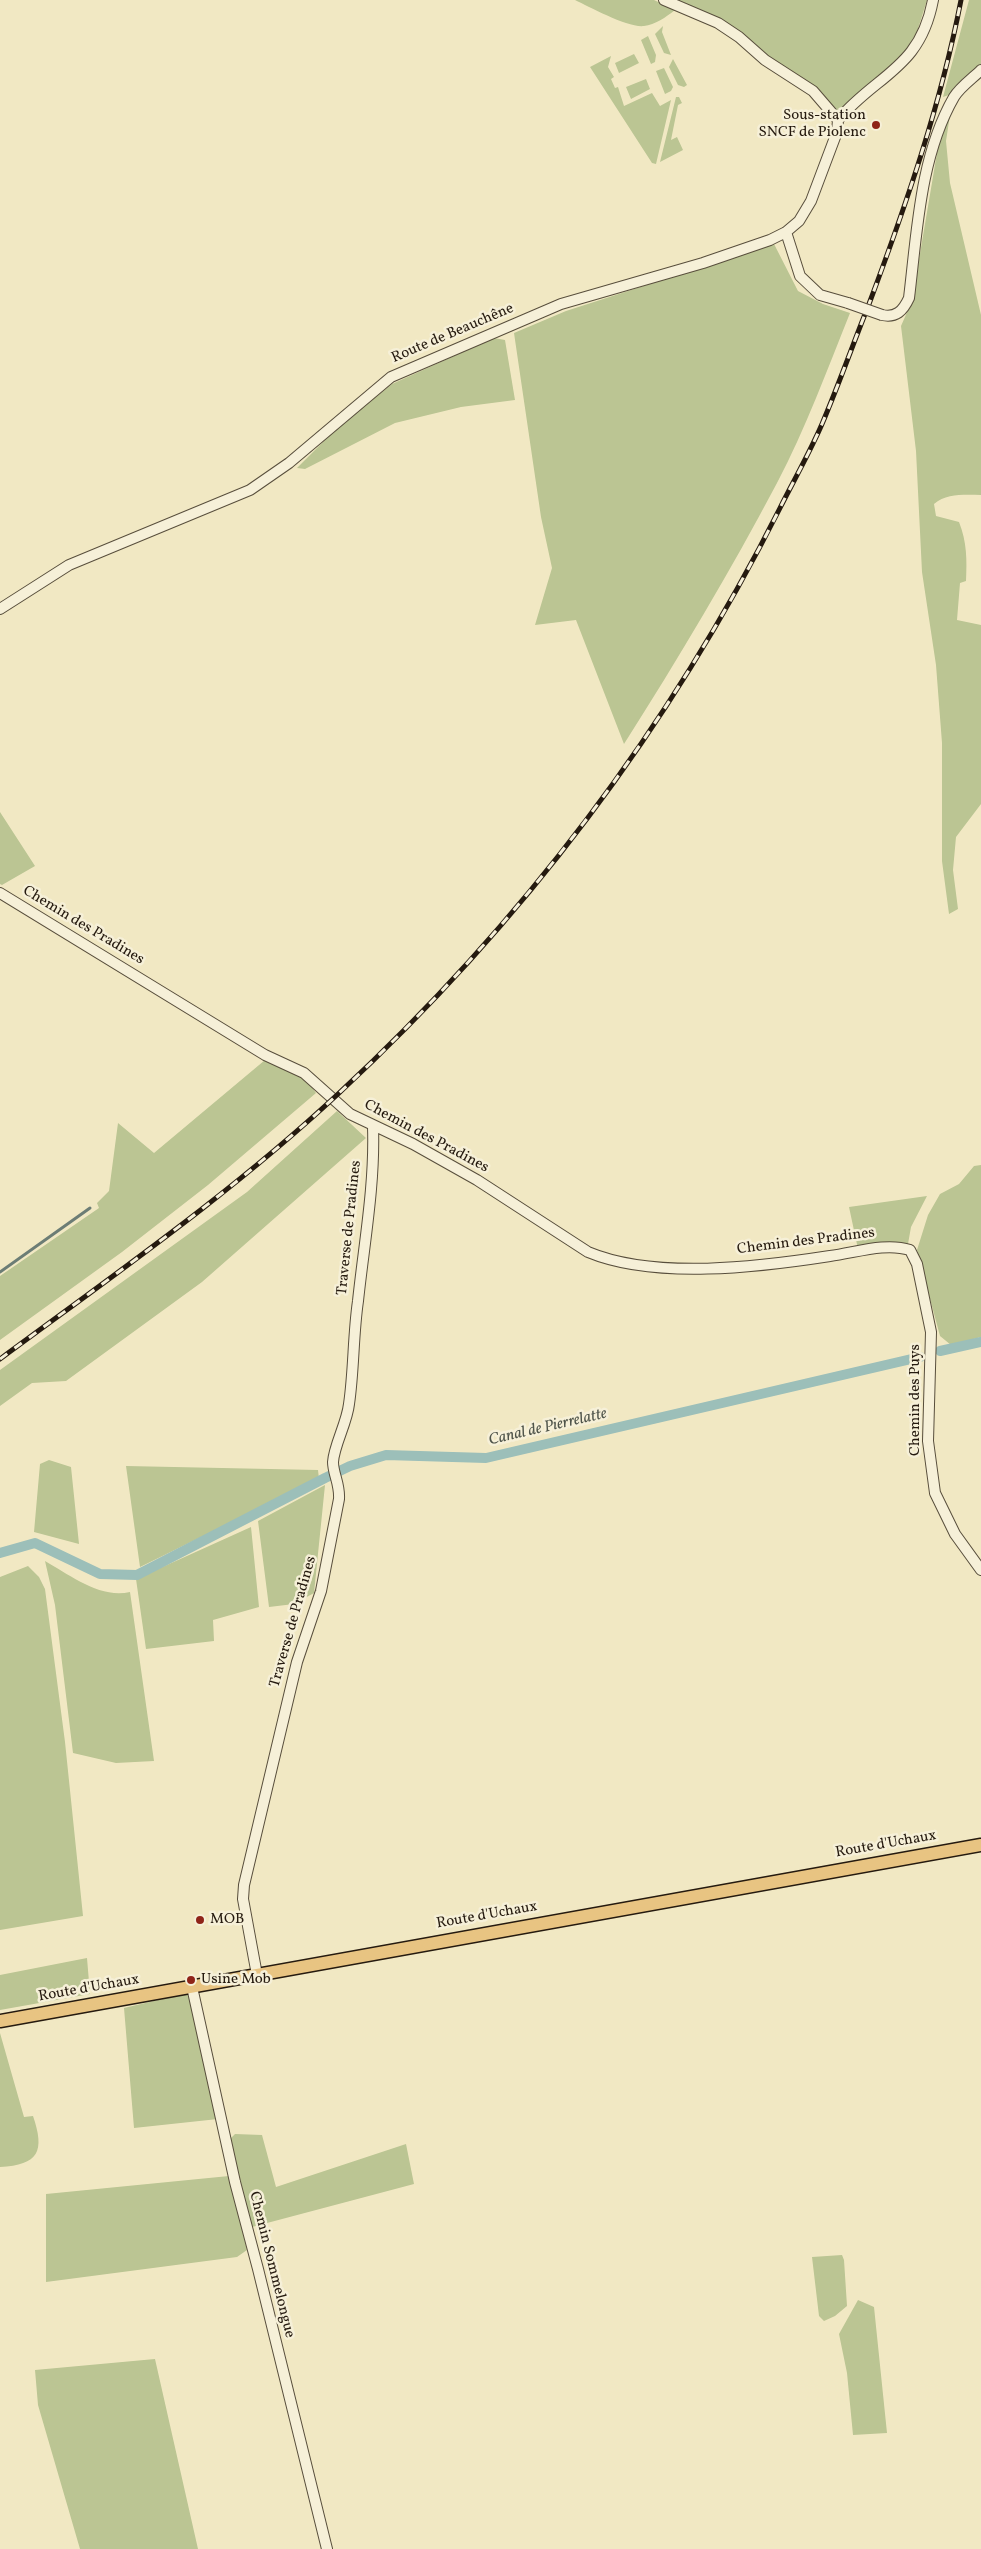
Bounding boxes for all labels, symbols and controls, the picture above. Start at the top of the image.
place label: Sous-station SNCF de Piolenc [758,107,866,142]
marker: Sous-station SNCF de Piolenc [870,119,882,131]
street label: Route de Beauchêne [389,300,517,368]
street label: Chemin des Pradines [19,883,147,969]
street label: Chemin des Pradines [361,1097,491,1177]
street label: Traverse de Pradines [334,1160,366,1296]
street label: Chemin des Pradines [736,1225,876,1259]
street label: Chemin des Puys [907,1344,925,1456]
water label: Canal de Pierrelatte [487,1405,609,1451]
street label: Traverse de Pradines [267,1554,321,1690]
street label: Route d'Uchaux [834,1827,938,1863]
street label: Route d'Uchaux [435,1898,539,1934]
place label: MOB [210,1911,244,1929]
marker: MOB [194,1914,206,1926]
street label: Route d'Uchaux [37,1971,141,2007]
place label: Usine Mob [201,1971,271,1989]
marker: Usine Mob [185,1974,197,1986]
street label: Chemin Sommelongue [244,2190,298,2340]

